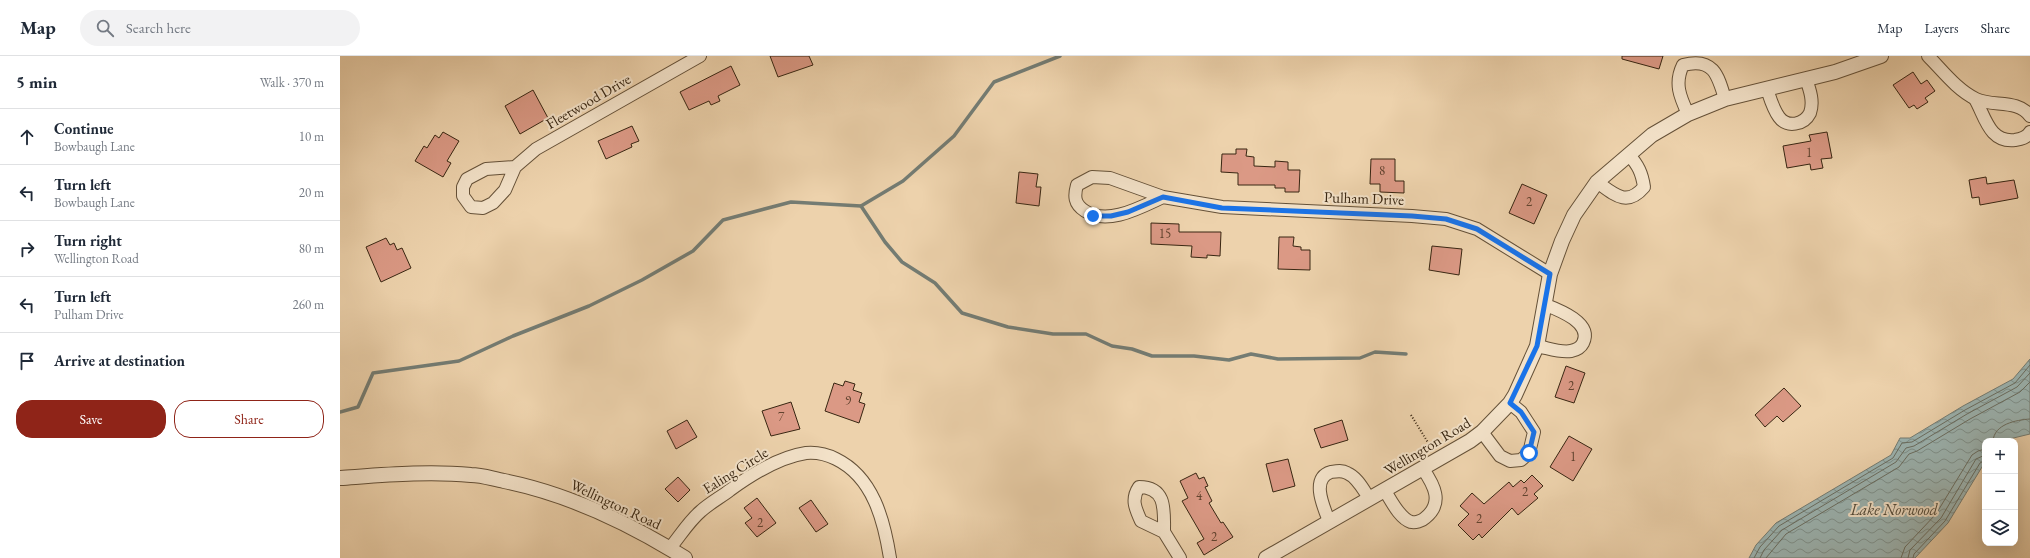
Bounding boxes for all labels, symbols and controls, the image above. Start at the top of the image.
search box [80,10,360,46]
text: Map [20,15,56,40]
icon: search [94,17,116,39]
text: Search here [126,18,191,37]
text: Map [1877,19,1902,37]
text: Layers [1924,19,1959,37]
text: Share [1981,19,2010,37]
street label: Fleetwood Drive [542,69,634,133]
text: 5 min [16,71,57,93]
text: Walk · 370 m [260,74,324,91]
text: Continue [54,119,114,138]
icon: ahead [16,126,38,148]
text: 10 m [299,128,324,145]
text: Bowbaugh Lane [54,138,135,155]
house number: 1 [1806,144,1812,161]
house number: 8 [1379,162,1385,179]
text: Turn left [54,175,111,194]
icon: left [16,182,38,204]
text: 20 m [299,184,324,201]
street label: Pulham Drive [1324,187,1405,209]
house number: 2 [1526,193,1533,210]
text: Bowbaugh Lane [54,194,135,211]
route end [1084,207,1102,225]
house number: 15 [1159,225,1171,242]
text: Turn right [54,231,122,250]
icon: right [16,238,38,260]
text: 80 m [299,240,324,257]
text: Wellington Road [54,250,139,267]
text: Turn left [54,287,111,306]
icon: left [16,294,38,316]
text: 260 m [293,296,324,313]
text: Pulham Drive [54,306,124,323]
icon: arrive [16,350,38,372]
text: Arrive at destination [54,351,185,370]
house number: 2 [1568,377,1575,394]
house number: 9 [845,392,852,409]
button: Save [16,400,166,438]
button: Share [174,400,324,438]
house number: 7 [778,408,785,425]
street label: Wellington Road [1380,412,1474,479]
map controls [1982,438,2018,546]
button: + [1982,438,2018,474]
street label: Ealing Circle [699,442,771,498]
route start [1520,444,1538,462]
house number: 1 [1570,448,1576,465]
button: − [1982,474,2018,510]
street label: Wellington Road [568,475,665,533]
house number: 2 [1522,483,1529,500]
house number: 4 [1196,487,1203,504]
water label: Lake Norwood [1849,499,1939,520]
house number: 2 [1476,510,1483,527]
button: layers [1982,510,2018,546]
house number: 2 [757,514,764,531]
house number: 2 [1211,528,1218,545]

